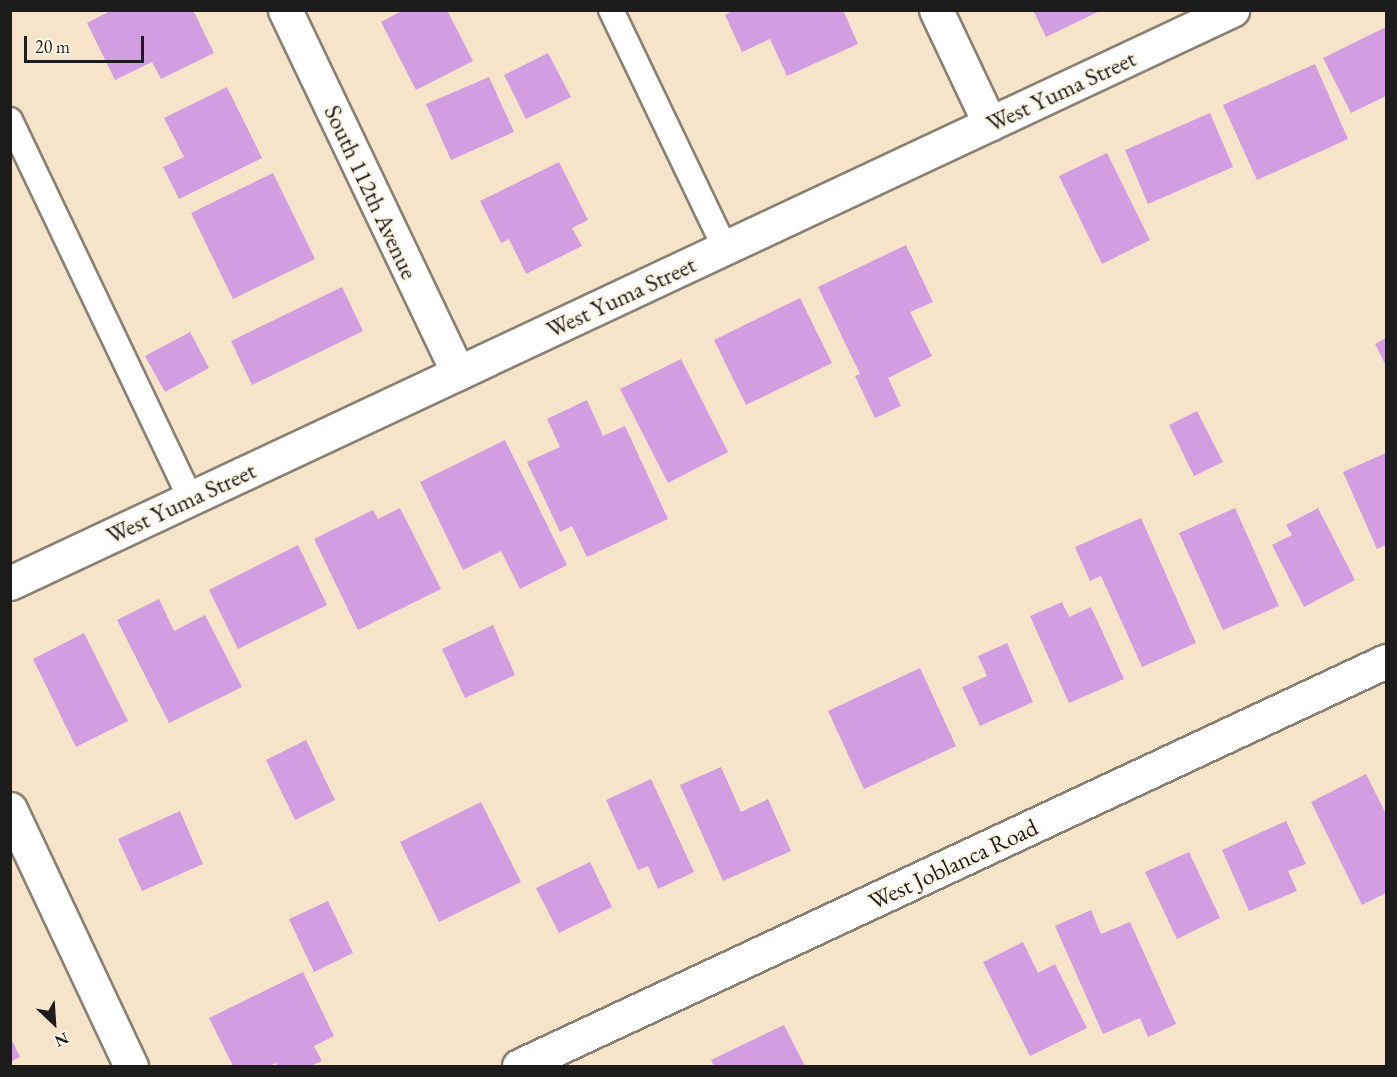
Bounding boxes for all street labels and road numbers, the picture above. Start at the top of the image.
street label: West Yuma Street [982,44,1140,138]
street label: South 112th Avenue [318,100,424,284]
street label: West Yuma Street [542,250,700,344]
street label: West Yuma Street [102,456,260,550]
street label: West Joblanca Road [864,812,1042,916]

